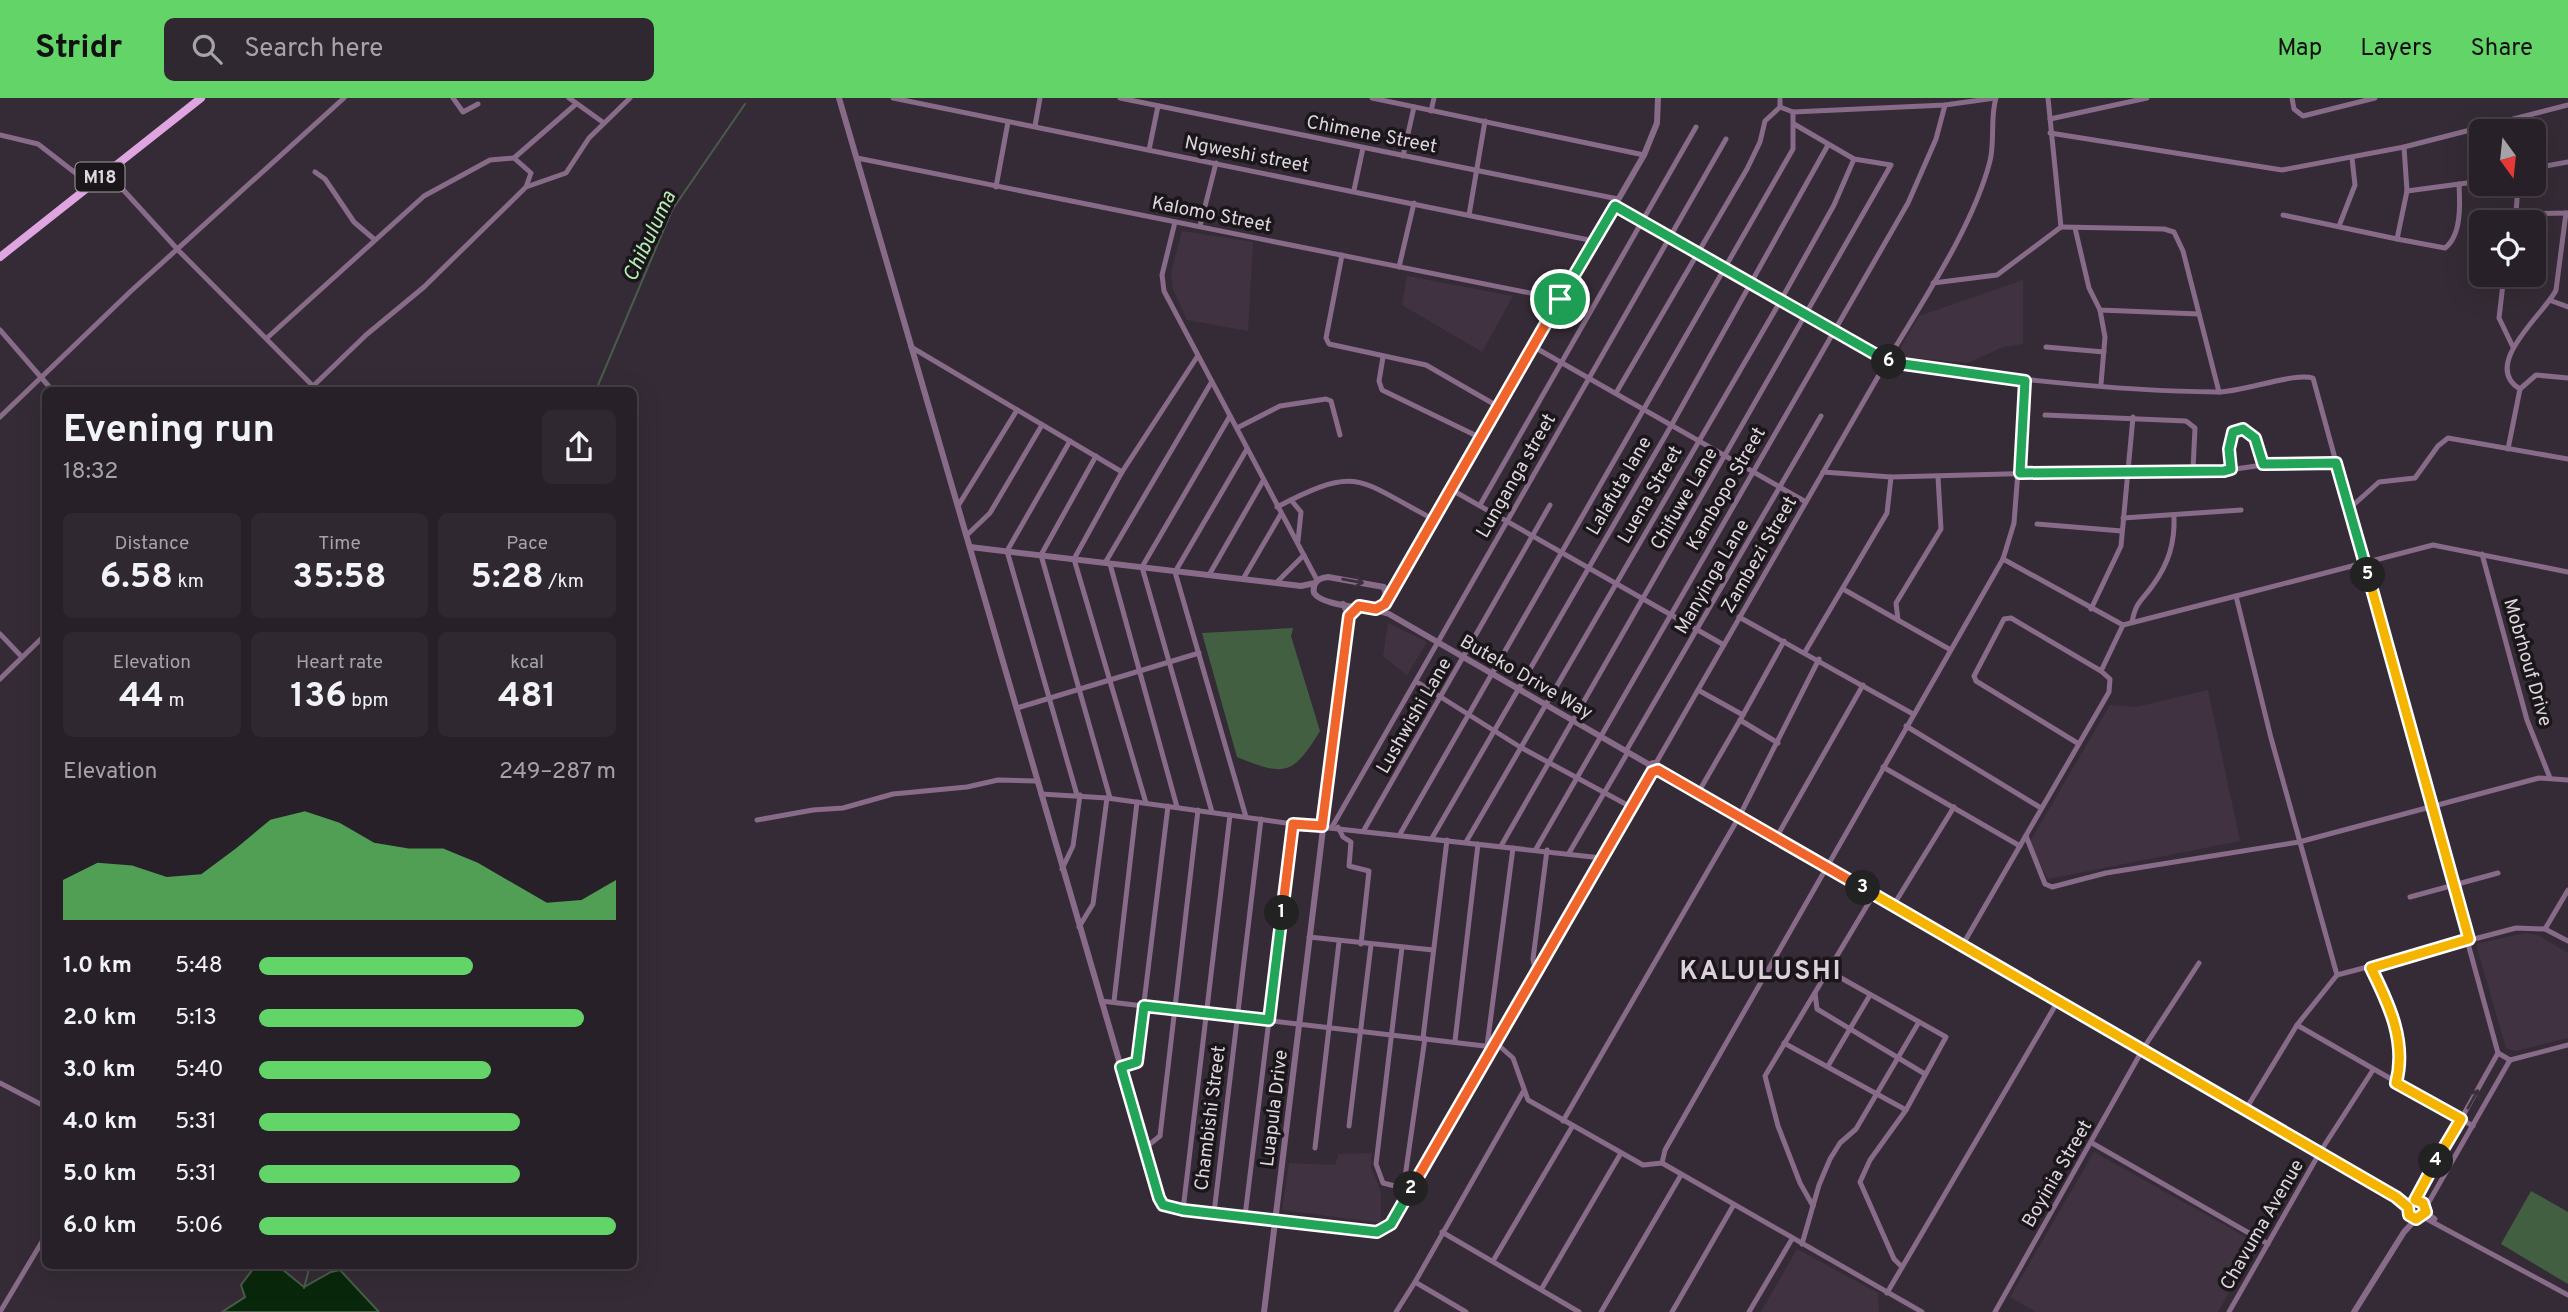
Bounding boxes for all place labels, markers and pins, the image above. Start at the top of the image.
pin [1530,269,1590,329]
pin: 6 [1871,344,1906,380]
pin: 5 [2350,558,2386,592]
pin: 3 [1846,870,1881,906]
pin: 1 [1264,896,1300,930]
pin: 4 [2418,1144,2454,1178]
pin: 2 [1394,1172,1428,1206]

